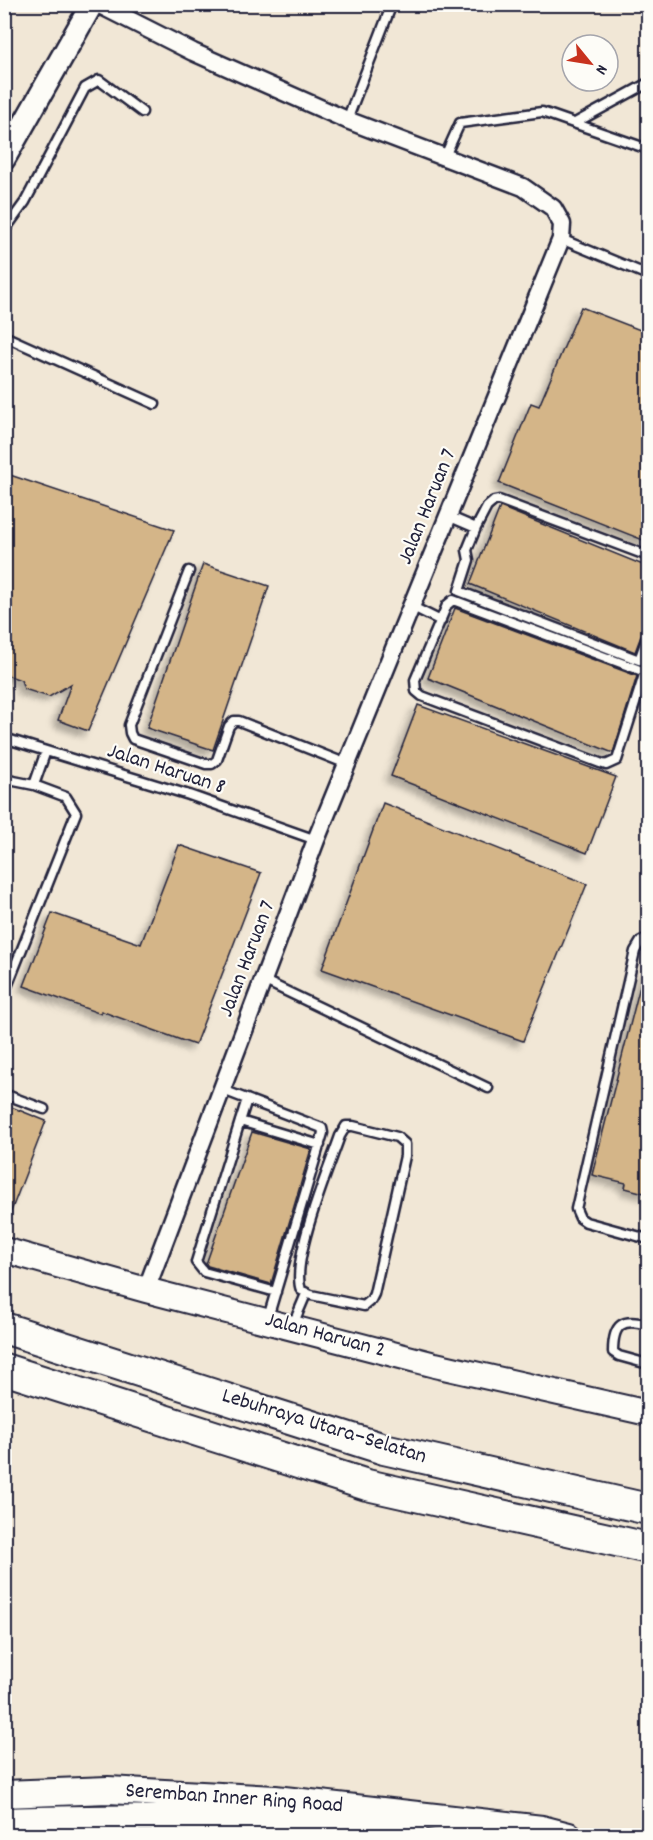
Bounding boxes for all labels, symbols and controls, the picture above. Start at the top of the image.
north arrow [560,33,620,93]
text: N [589,60,613,79]
street label: Jalan Haruan 7 [391,445,465,569]
street label: Jalan Haruan 8 [103,736,229,804]
street label: Jalan Haruan 7 [212,896,284,1022]
street label: Jalan Haruan 2 [261,1305,389,1367]
street label: Lebuhraya Utara–Selatan [218,1381,430,1473]
street label: Seremban Inner Ring Road [124,1776,344,1822]

